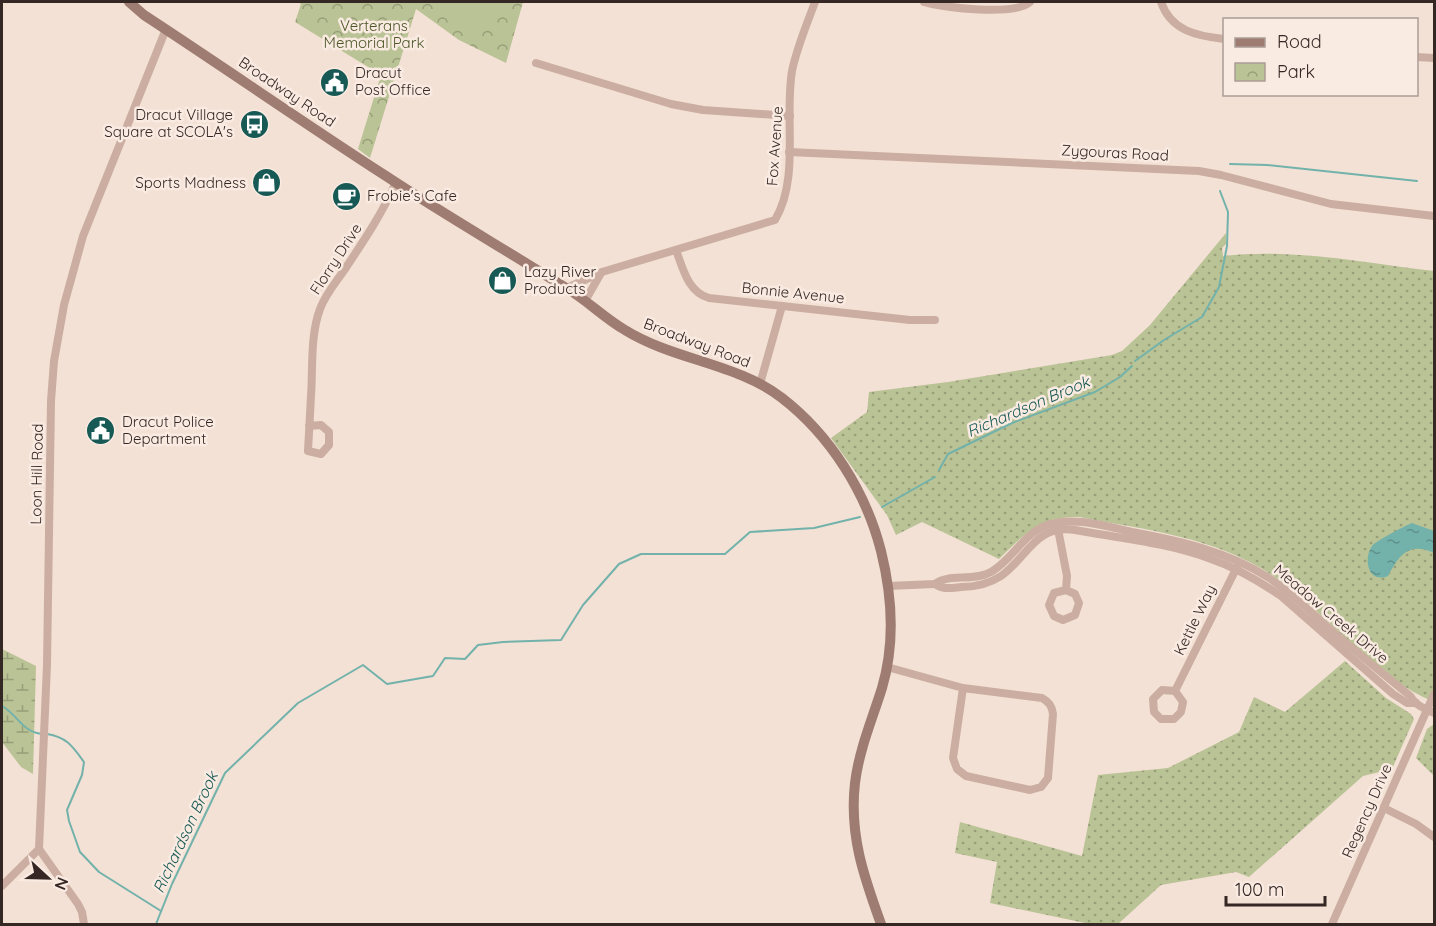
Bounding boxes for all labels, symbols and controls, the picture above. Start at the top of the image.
park label: Verterans Memorial Park [324,16,425,52]
legend [1223,18,1418,96]
text: Road [1277,30,1322,53]
street label: Broadway Road [235,52,339,131]
text: Park [1277,60,1315,83]
place label: Dracut Post Office [355,63,431,99]
public building icon: Dracut Post Office [318,66,350,98]
place label: Dracut Village Square at SCOLA's [104,105,233,141]
street label: Fox Avenue [762,105,787,186]
bus stop icon: Dracut Village Square at SCOLA's [238,108,270,140]
street label: Zygouras Road [1061,140,1169,165]
shop icon: Sports Madness [251,167,283,199]
place label: Sports Madness [135,173,246,192]
cafe icon: Frobie's Cafe [330,180,362,212]
place label: Frobie's Cafe [367,186,457,205]
street label: Florry Drive [306,220,366,298]
place label: Lazy River Products [524,262,596,298]
shop icon: Lazy River Products [487,265,519,297]
street label: Bonnie Avenue [741,278,845,307]
street label: Broadway Road [641,313,753,372]
water label: Richardson Brook [964,371,1094,441]
place label: Dracut Police Department [122,412,214,448]
public building icon: Dracut Police Department [85,415,117,447]
street label: Loon Hill Road [26,423,47,525]
street label: Meadow Creek Drive [1270,560,1393,667]
street label: Kettle Way [1169,581,1220,658]
street label: Regency Drive [1337,761,1396,861]
water label: Richardson Brook [148,767,222,896]
north arrow [18,848,78,908]
scale bar [1226,869,1325,907]
text: N [50,874,73,893]
text: 100 m [1235,878,1284,901]

